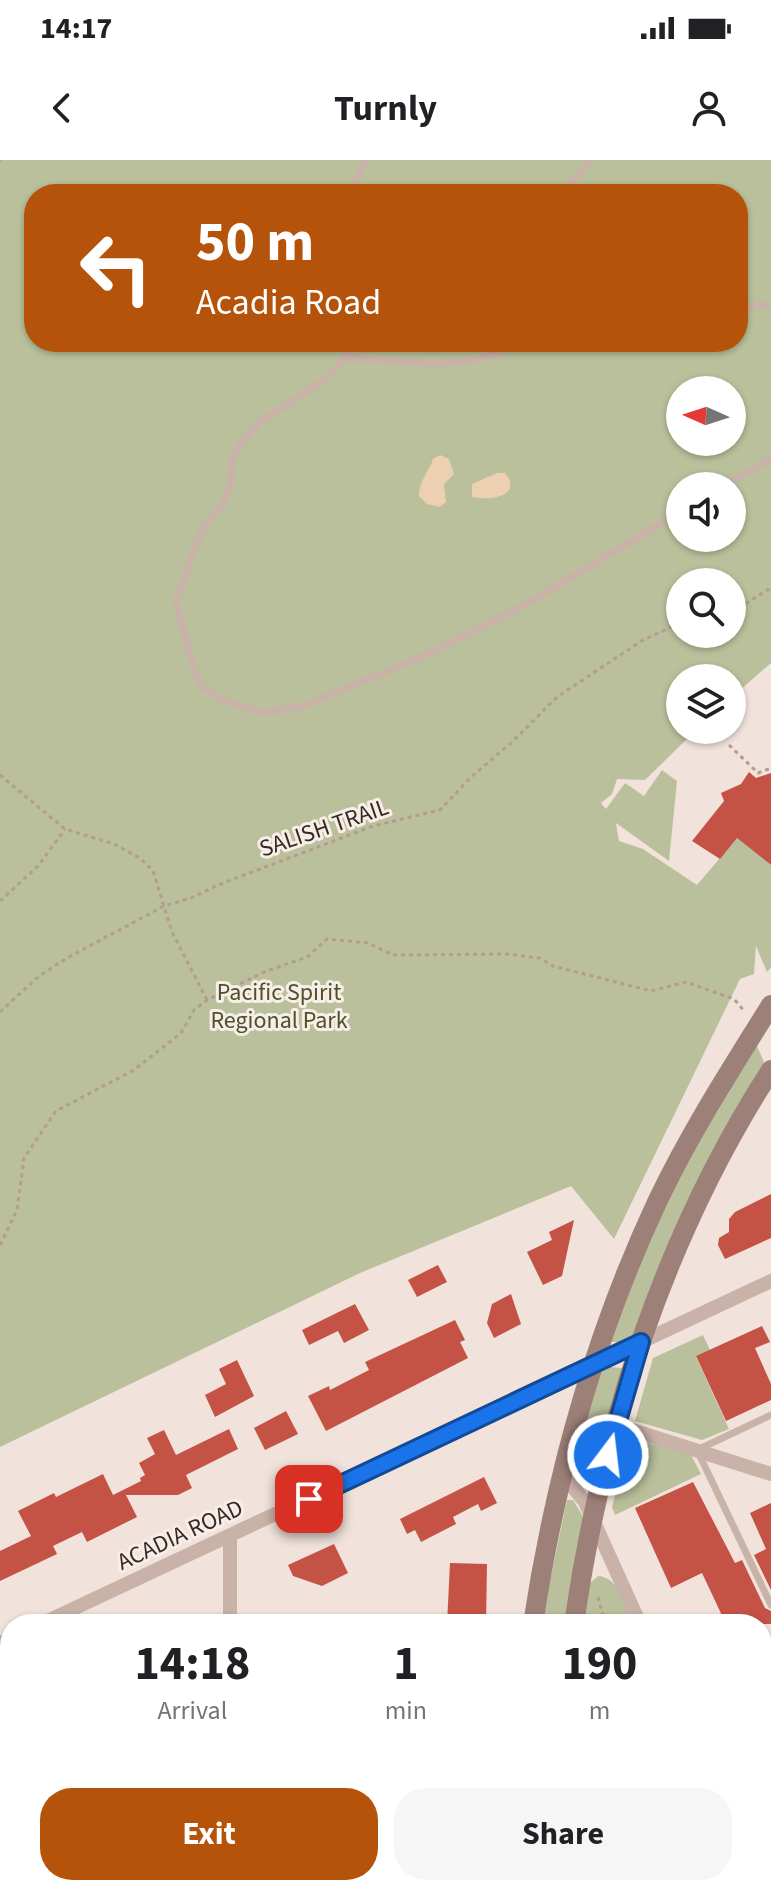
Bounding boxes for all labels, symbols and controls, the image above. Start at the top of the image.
text: 14:17 [40,7,112,50]
text: Turnly [334,83,437,134]
icon: back [40,86,84,130]
icon: person [687,86,731,130]
text: 50 m [196,203,314,282]
icon: left [64,216,168,320]
text: Acadia Road [196,277,381,328]
north arrow [666,376,746,456]
map controls [666,376,746,744]
button: sound [666,472,746,552]
button: search [666,568,746,648]
button: layers [666,664,746,744]
street label: SALISH TRAIL [255,789,394,866]
park label: Pacific Spirit Regional Park [210,975,348,1038]
position arrow [566,1413,650,1497]
pin [275,1465,343,1533]
icon: arrive [287,1477,331,1521]
street label: ACADIA ROAD [111,1490,249,1580]
text: 14:18 [134,1630,250,1698]
text: 1 [393,1630,419,1698]
text: 190 [561,1630,637,1698]
text: Arrival [157,1692,227,1729]
text: min [385,1692,427,1729]
text: m [589,1692,610,1729]
button: Exit [40,1788,378,1880]
button: Share [394,1788,732,1880]

